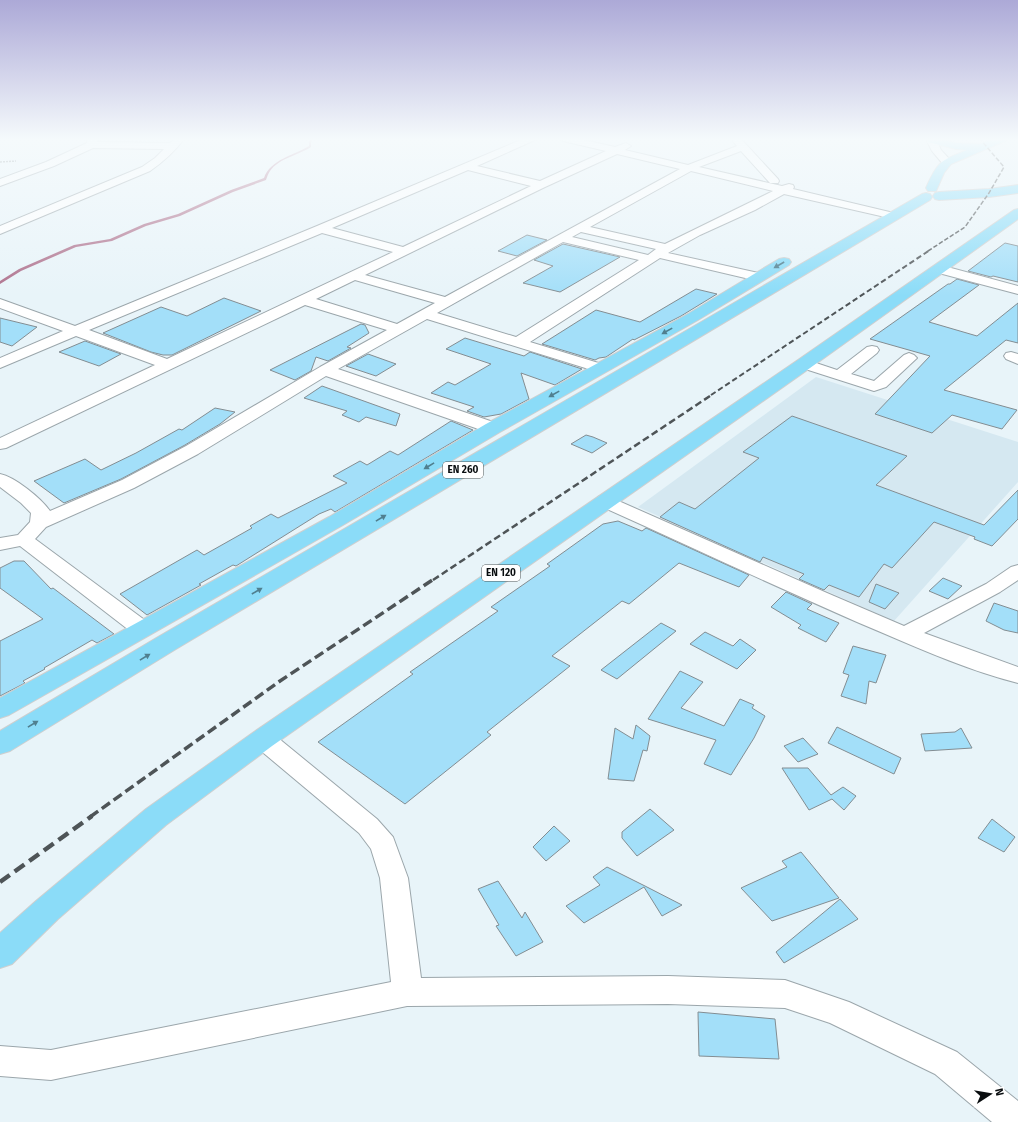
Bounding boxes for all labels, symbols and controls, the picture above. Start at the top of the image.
one-way arrow [773,261,785,268]
one-way arrow [661,327,673,334]
one-way arrow [548,391,559,397]
road number: EN 260 [443,462,483,478]
one-way arrow [423,463,435,470]
one-way arrow [375,515,387,522]
road number: EN 120 [482,565,520,581]
one-way arrow [251,588,263,595]
one-way arrow [140,653,150,661]
one-way arrow [28,720,38,728]
north arrow [970,1074,1010,1114]
text: N [992,1087,1006,1097]

